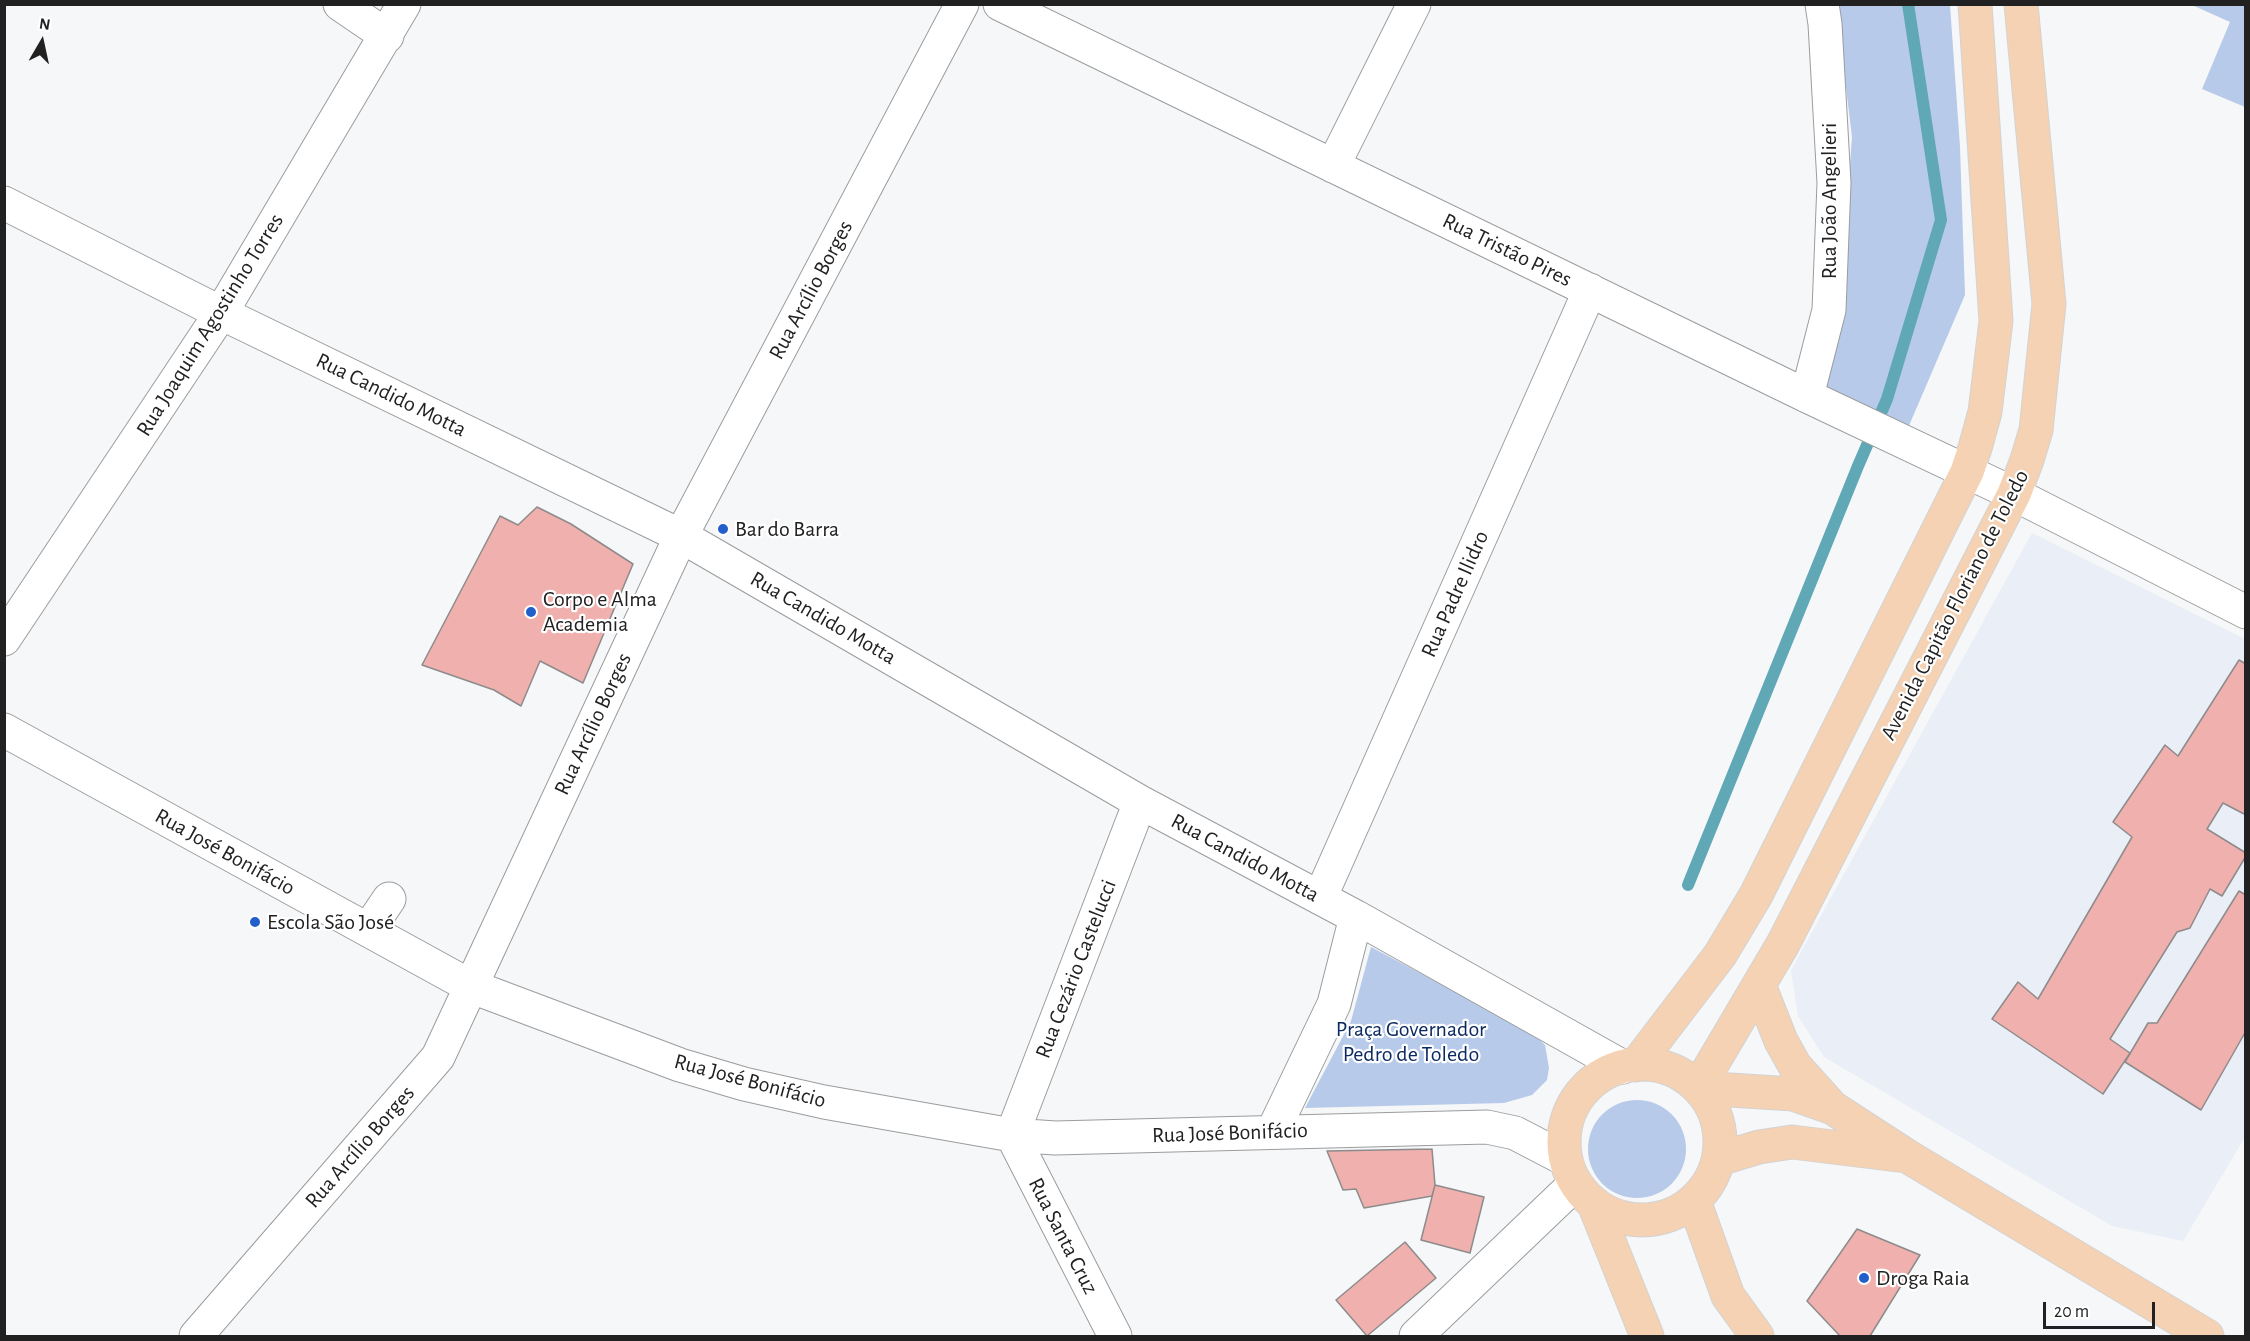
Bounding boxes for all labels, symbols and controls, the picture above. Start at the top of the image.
north arrow [12,12,72,72]
text: N [38,15,52,33]
street label: Rua João Angelieri [1816,123,1842,279]
street label: Rua Tristão Pires [1438,207,1576,293]
street label: Rua Joaquim Agostinho Torres [131,209,289,441]
street label: Rua Arcílio Borges [763,216,859,364]
street label: Rua Candido Motta [312,347,470,443]
street label: Avenida Capitão Floriano de Toledo [1875,465,2035,745]
place label: Bar do Barra [735,516,839,542]
marker: Bar do Barra [716,522,730,536]
street label: Rua Padre Ilidro [1415,527,1495,661]
street label: Rua Candido Motta [745,566,901,670]
place label: Corpo e Alma Academia [543,586,657,638]
marker: Corpo e Alma Academia [524,605,538,619]
street label: Rua Arcílio Borges [549,649,637,799]
street label: Rua José Bonifácio [150,803,300,901]
street label: Rua Candido Motta [1166,808,1324,908]
street label: Rua Cezário Castelucci [1030,876,1122,1062]
place label: Escola São José [267,909,394,935]
marker: Escola São José [248,915,262,929]
park label: Praça Governador Pedro de Toledo [1336,1016,1486,1068]
street label: Rua José Bonifácio [671,1048,829,1114]
street label: Rua Arcílio Borges [300,1080,420,1214]
street label: Rua José Bonifácio [1152,1117,1308,1149]
street label: Rua Santa Cruz [1022,1173,1104,1299]
place label: Droga Raia [1876,1265,1970,1291]
marker: Droga Raia [1857,1271,1871,1285]
scale bar [2046,1290,2158,1328]
text: 20 m [2054,1303,2089,1321]

